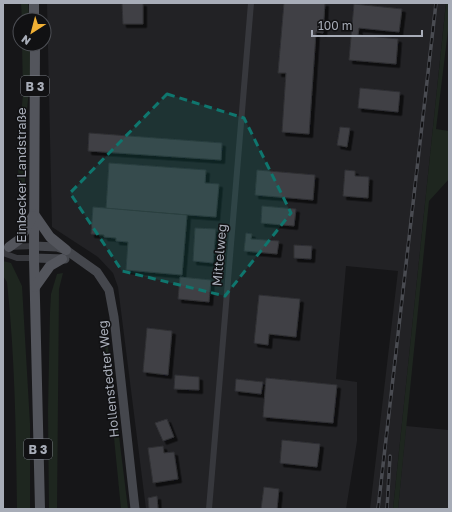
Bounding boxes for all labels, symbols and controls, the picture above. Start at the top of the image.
north arrow [12,12,52,52]
scale bar [312,12,422,38]
text: 100 m [318,18,352,33]
text: N [19,33,33,48]
road number: B 3 [21,76,49,96]
street label: Einbecker Landstraße [13,107,29,243]
street label: Mittelweg [208,223,230,287]
street label: Hollenstedter Weg [94,320,122,438]
road number: B 3 [24,439,52,459]

